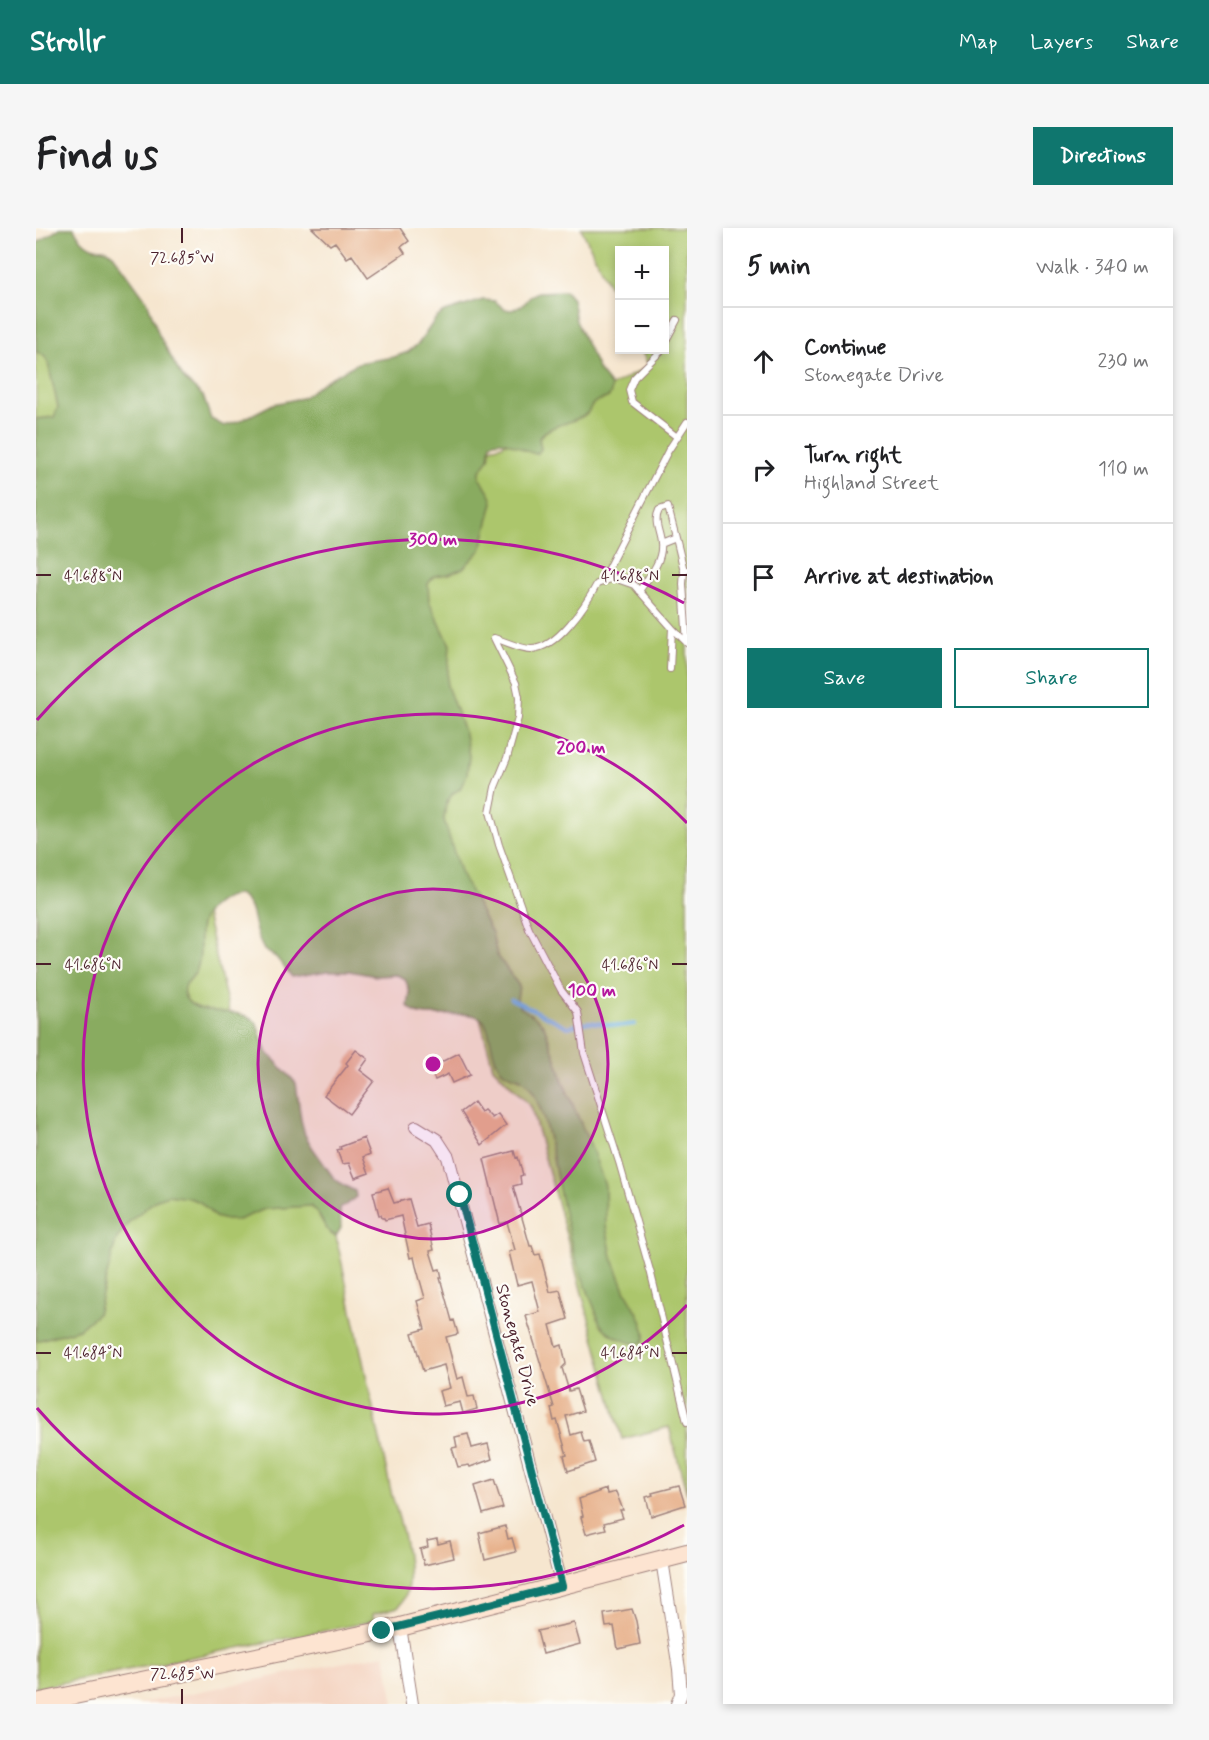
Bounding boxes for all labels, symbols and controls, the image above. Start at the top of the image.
text: Strollr [30,24,105,61]
text: Map [959,28,997,56]
text: Layers [1030,28,1093,56]
text: Share [1126,28,1179,56]
button: Directions [1033,127,1173,185]
text: Find us [36,129,158,184]
map controls [615,246,669,354]
button: + [615,246,669,300]
text: 72.685°W [150,249,214,269]
text: 5 min [747,250,811,284]
text: Walk · 340 m [1036,254,1149,281]
button: − [615,300,669,354]
text: Continue [804,334,886,362]
icon: ahead [747,345,780,378]
text: 230 m [1097,348,1149,375]
text: Stonegate Drive [804,362,944,389]
text: Turn right [804,442,902,470]
icon: right [747,453,780,486]
text: 110 m [1098,456,1149,483]
text: Highland Street [804,470,939,497]
text: 300 m [409,528,457,552]
icon: arrive [747,561,780,594]
text: Arrive at destination [804,563,994,591]
text: 41.688°N [64,567,122,587]
text: 41.688°N [601,567,659,587]
button: Save [747,648,942,708]
button: Share [954,648,1149,708]
text: 200 m [556,736,606,760]
text: 41.686°N [65,956,121,976]
text: 41.686°N [602,956,658,976]
text: 100 m [568,979,616,1003]
centre of rings [423,1054,443,1074]
route start [446,1181,472,1207]
street label: Stonegate Drive [489,1281,545,1409]
text: 41.684°N [64,1344,122,1364]
text: 41.684°N [601,1344,659,1364]
route end [368,1617,394,1643]
text: 72.685°W [150,1665,214,1685]

